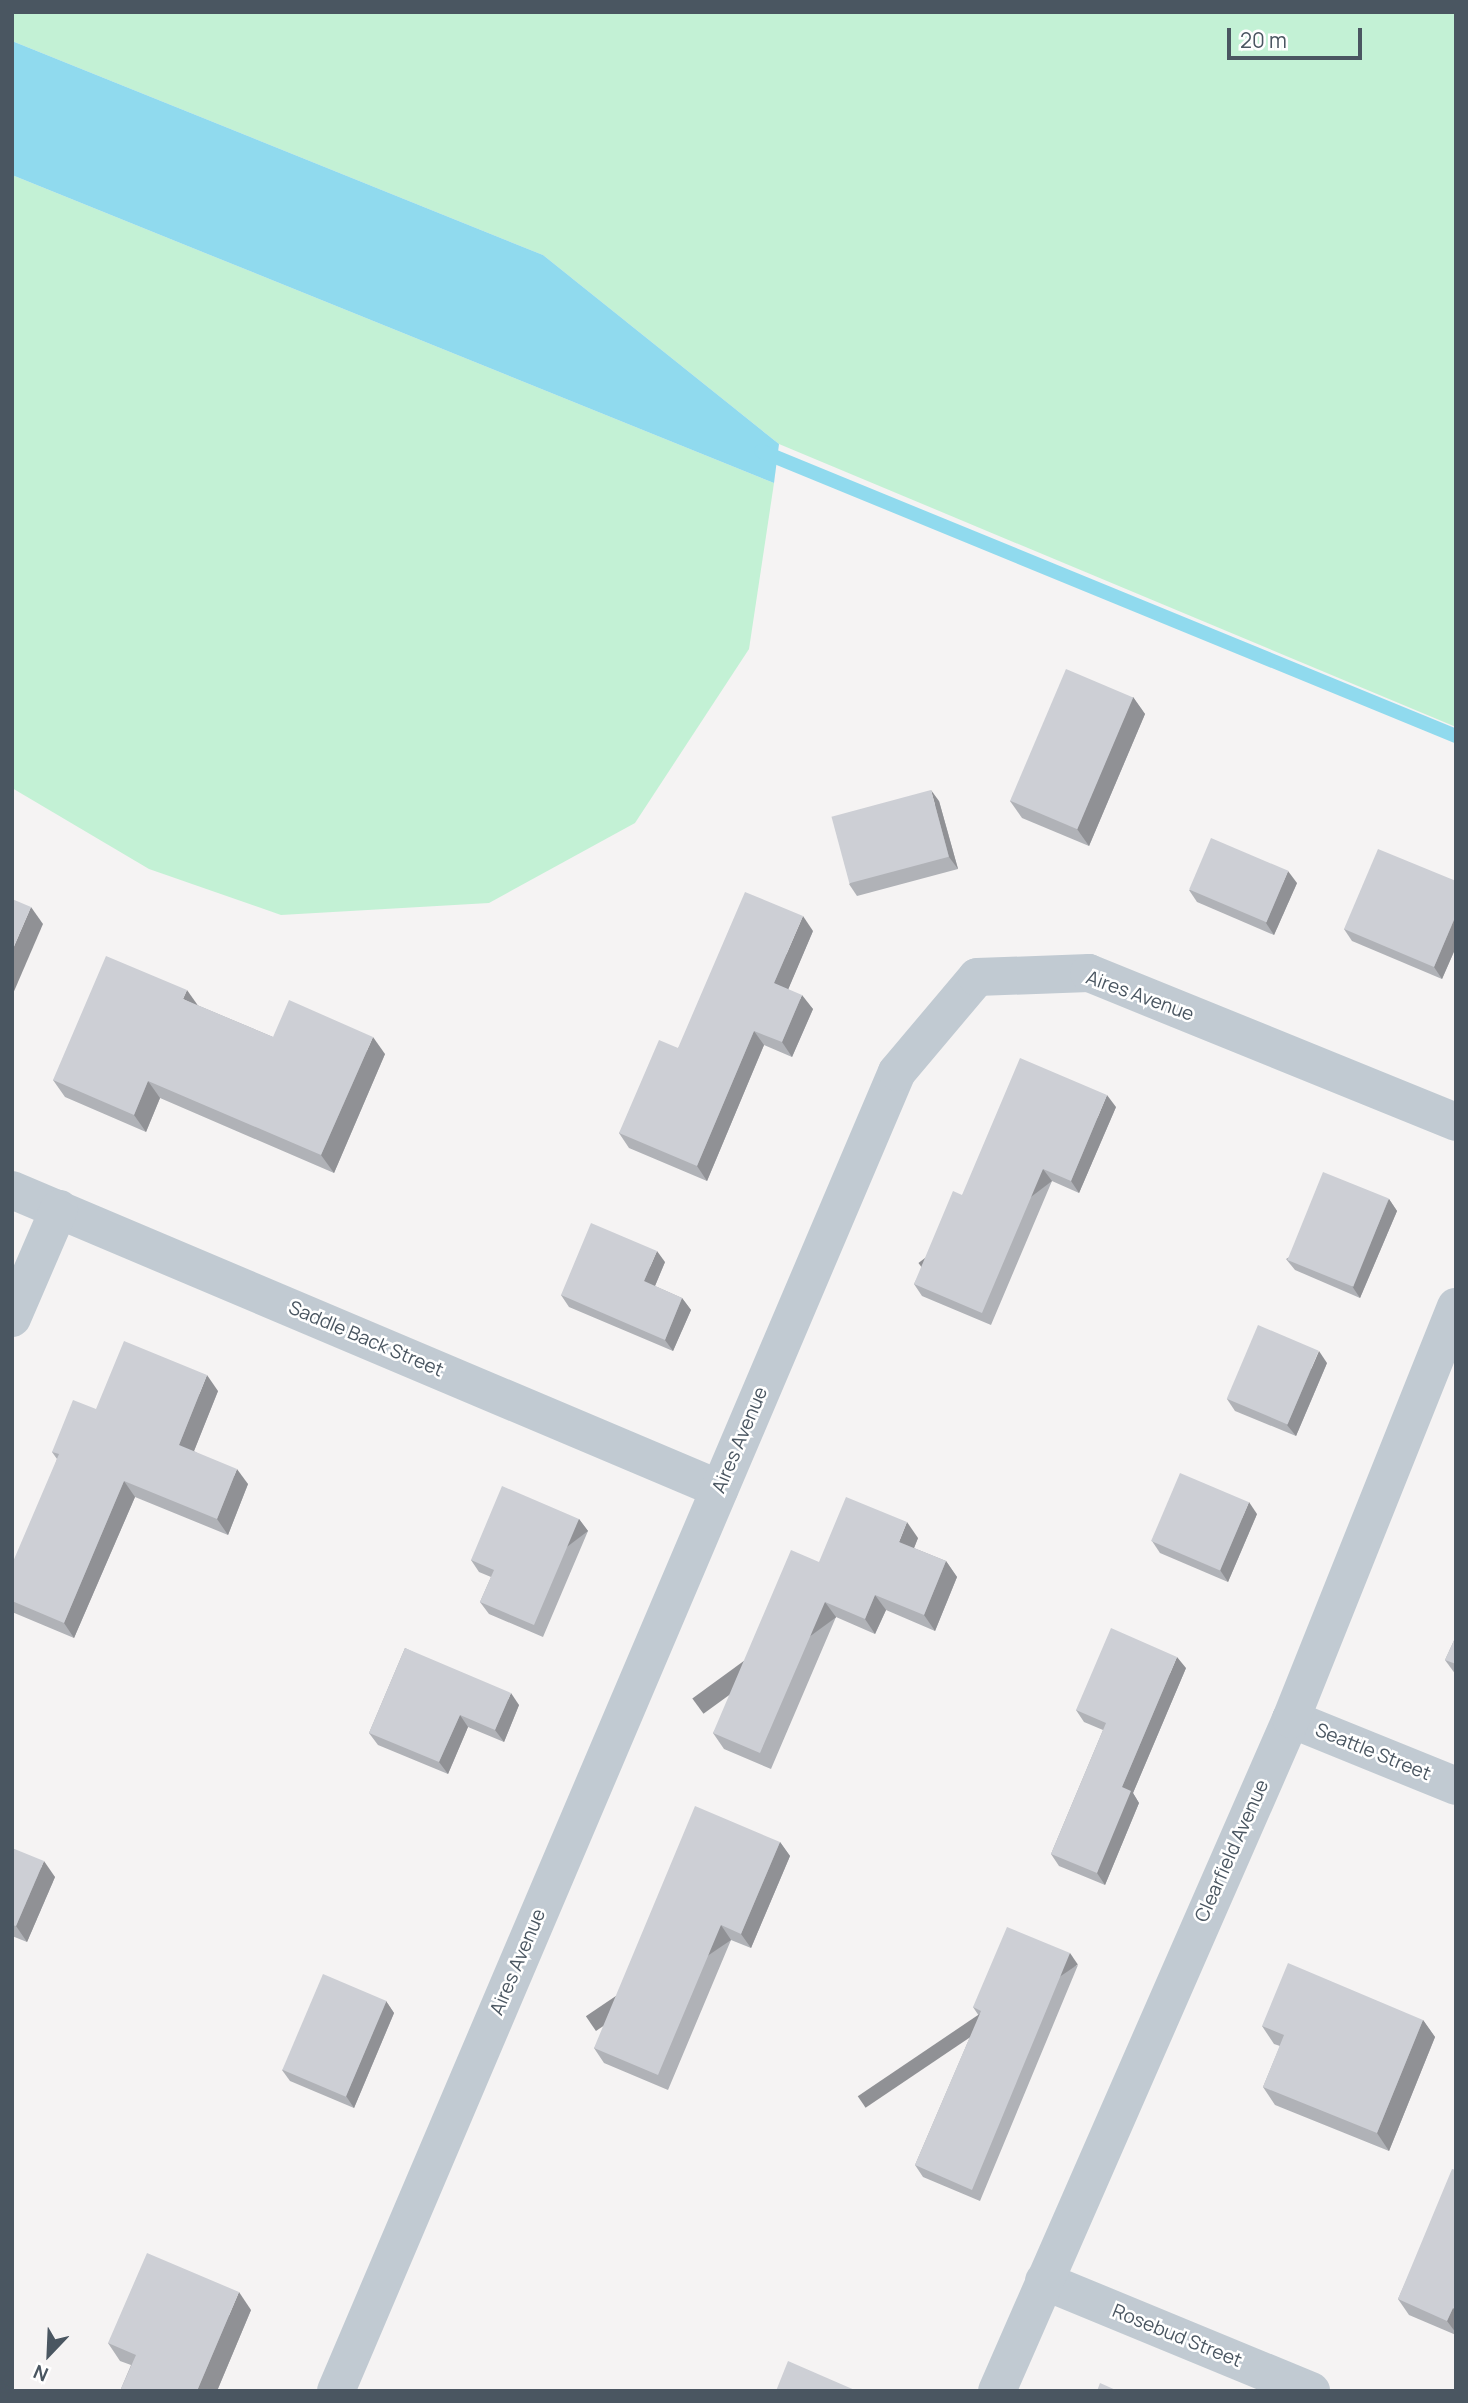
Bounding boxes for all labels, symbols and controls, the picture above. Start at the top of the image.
scale bar [1230,14,1365,58]
text: 20 m [1240,26,1287,54]
street label: Aires Avenue [1083,966,1197,1026]
street label: Saddle Back Street [285,1296,447,1382]
street label: Aires Avenue [707,1384,773,1496]
street label: Seattle Street [1312,1719,1434,1785]
street label: Clearfield Avenue [1190,1776,1274,1926]
street label: Aires Avenue [485,1906,551,2018]
street label: Rosebud Street [1109,2300,1245,2372]
north arrow [14,2319,84,2389]
text: N [29,2359,52,2388]

